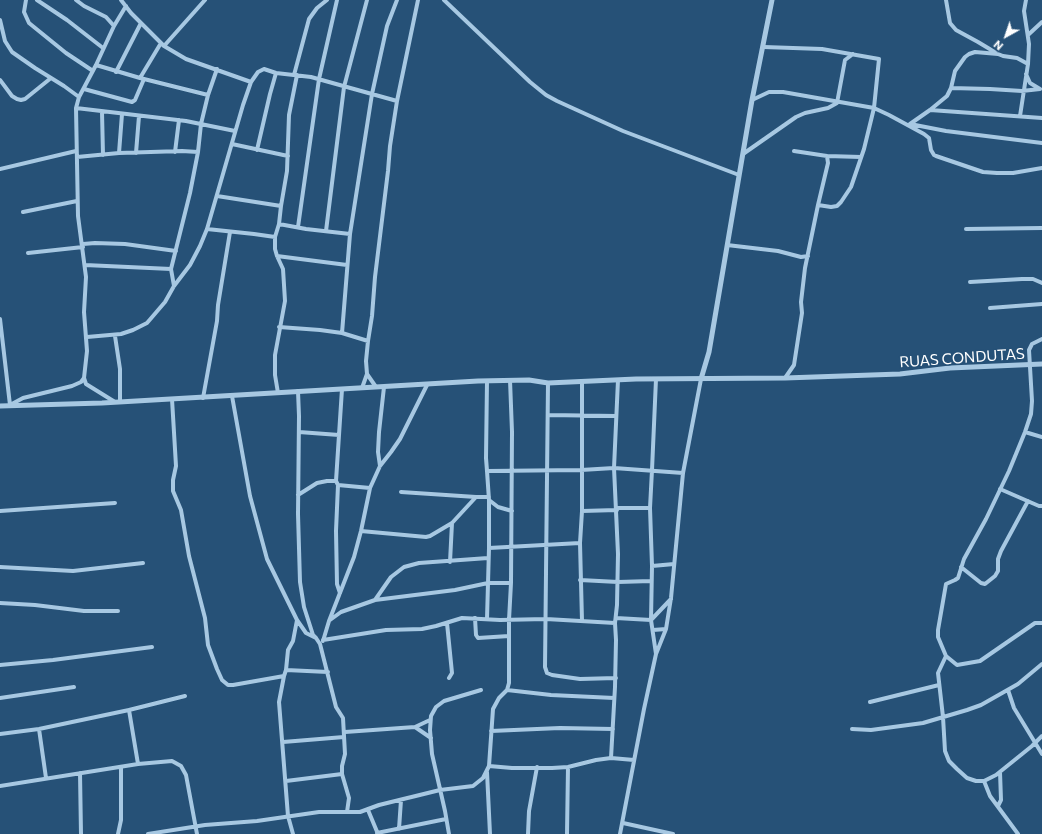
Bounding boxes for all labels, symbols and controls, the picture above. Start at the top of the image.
north arrow [986,16,1026,56]
text: N [991,38,1005,53]
street label: RUAS CONDUTAS [899,345,1025,371]

